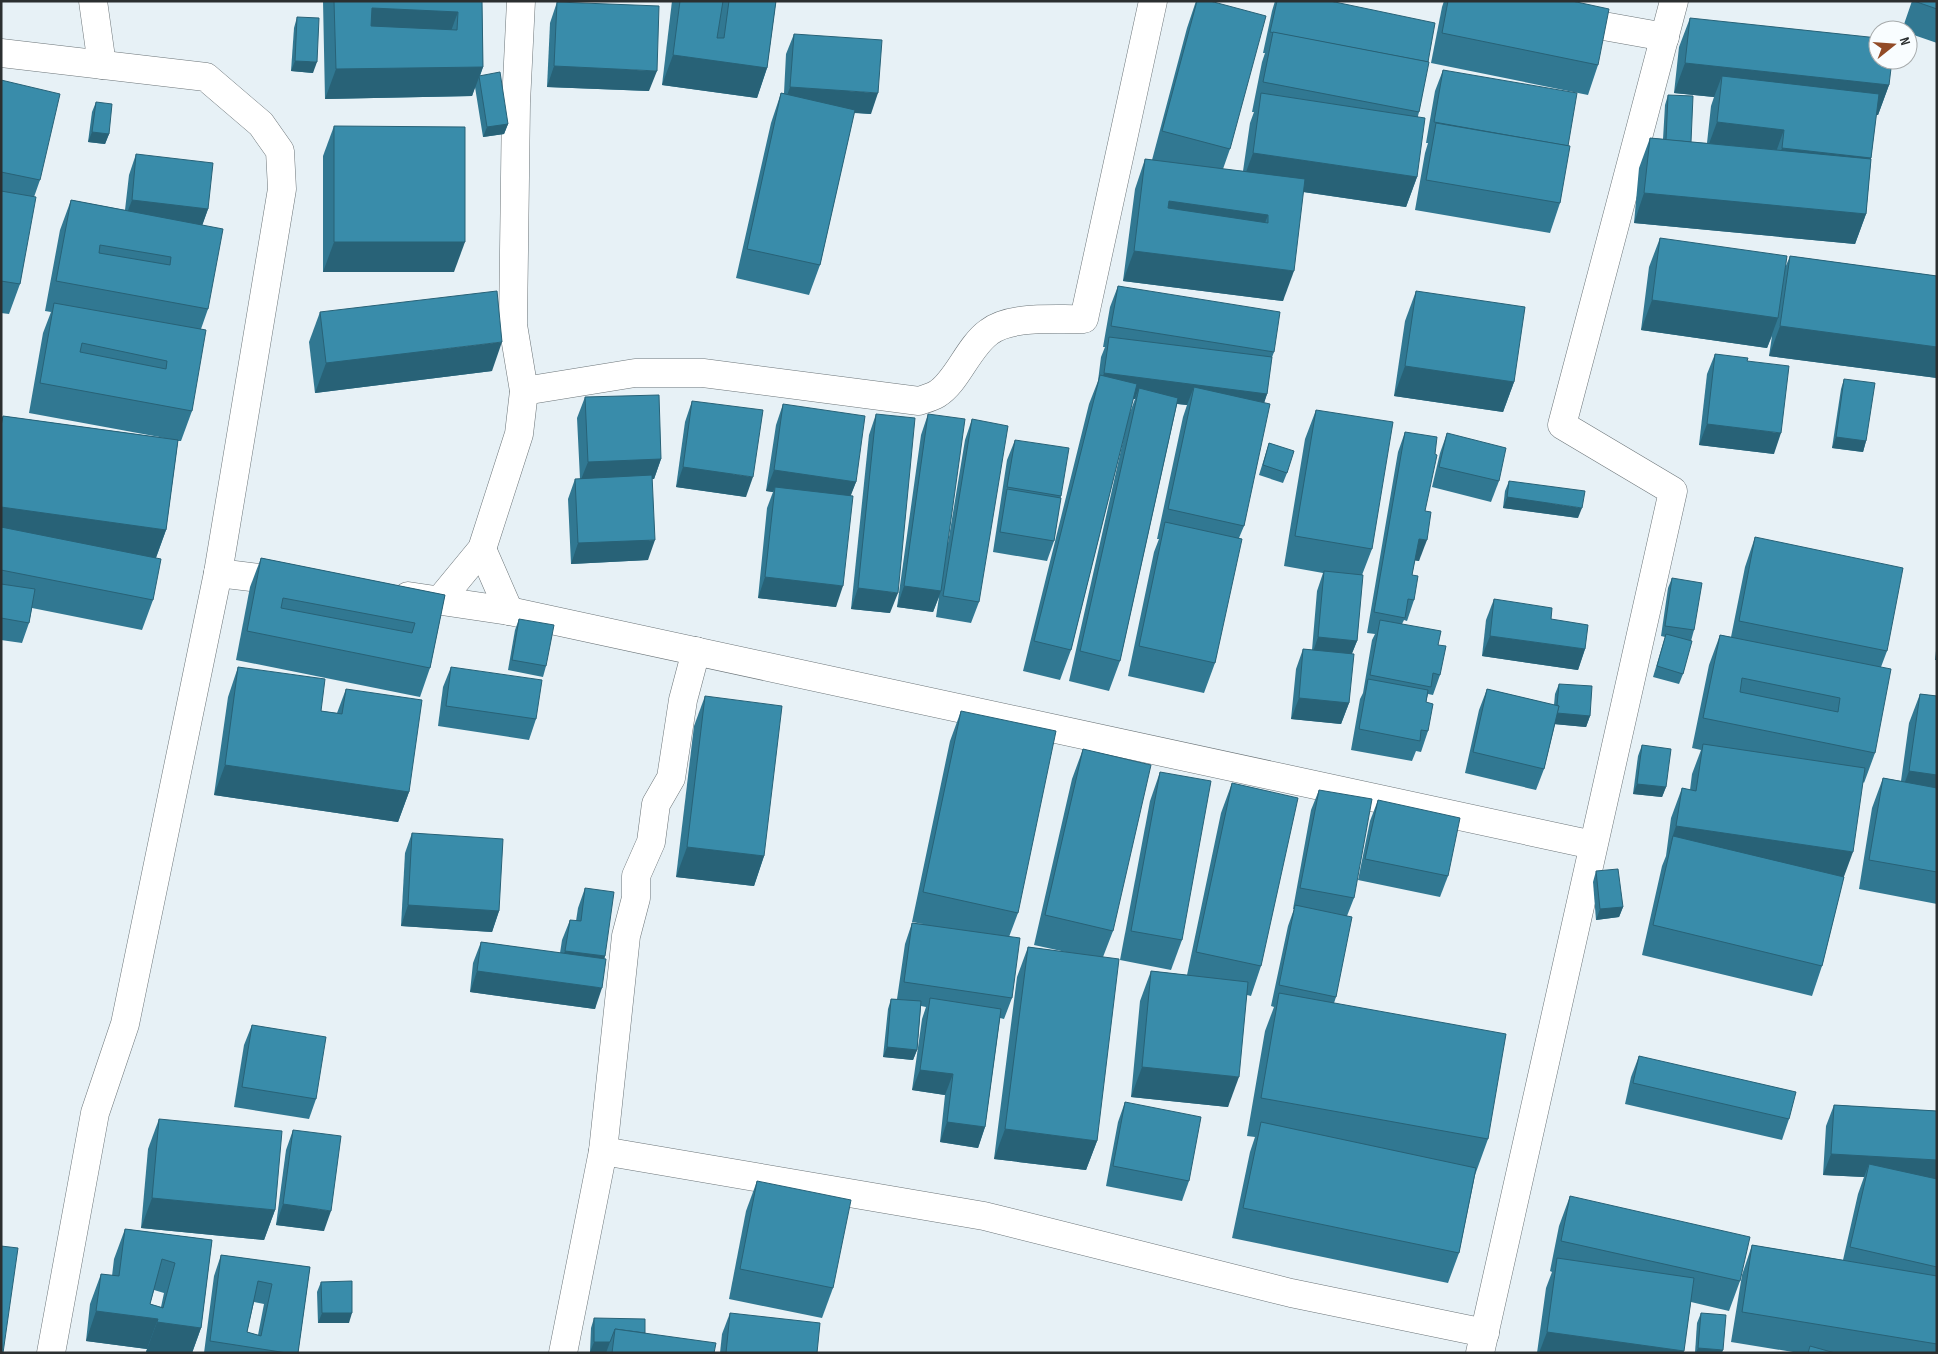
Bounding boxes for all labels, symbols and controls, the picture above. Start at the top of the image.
north arrow [1868,20,1918,70]
text: N [1896,35,1914,47]

